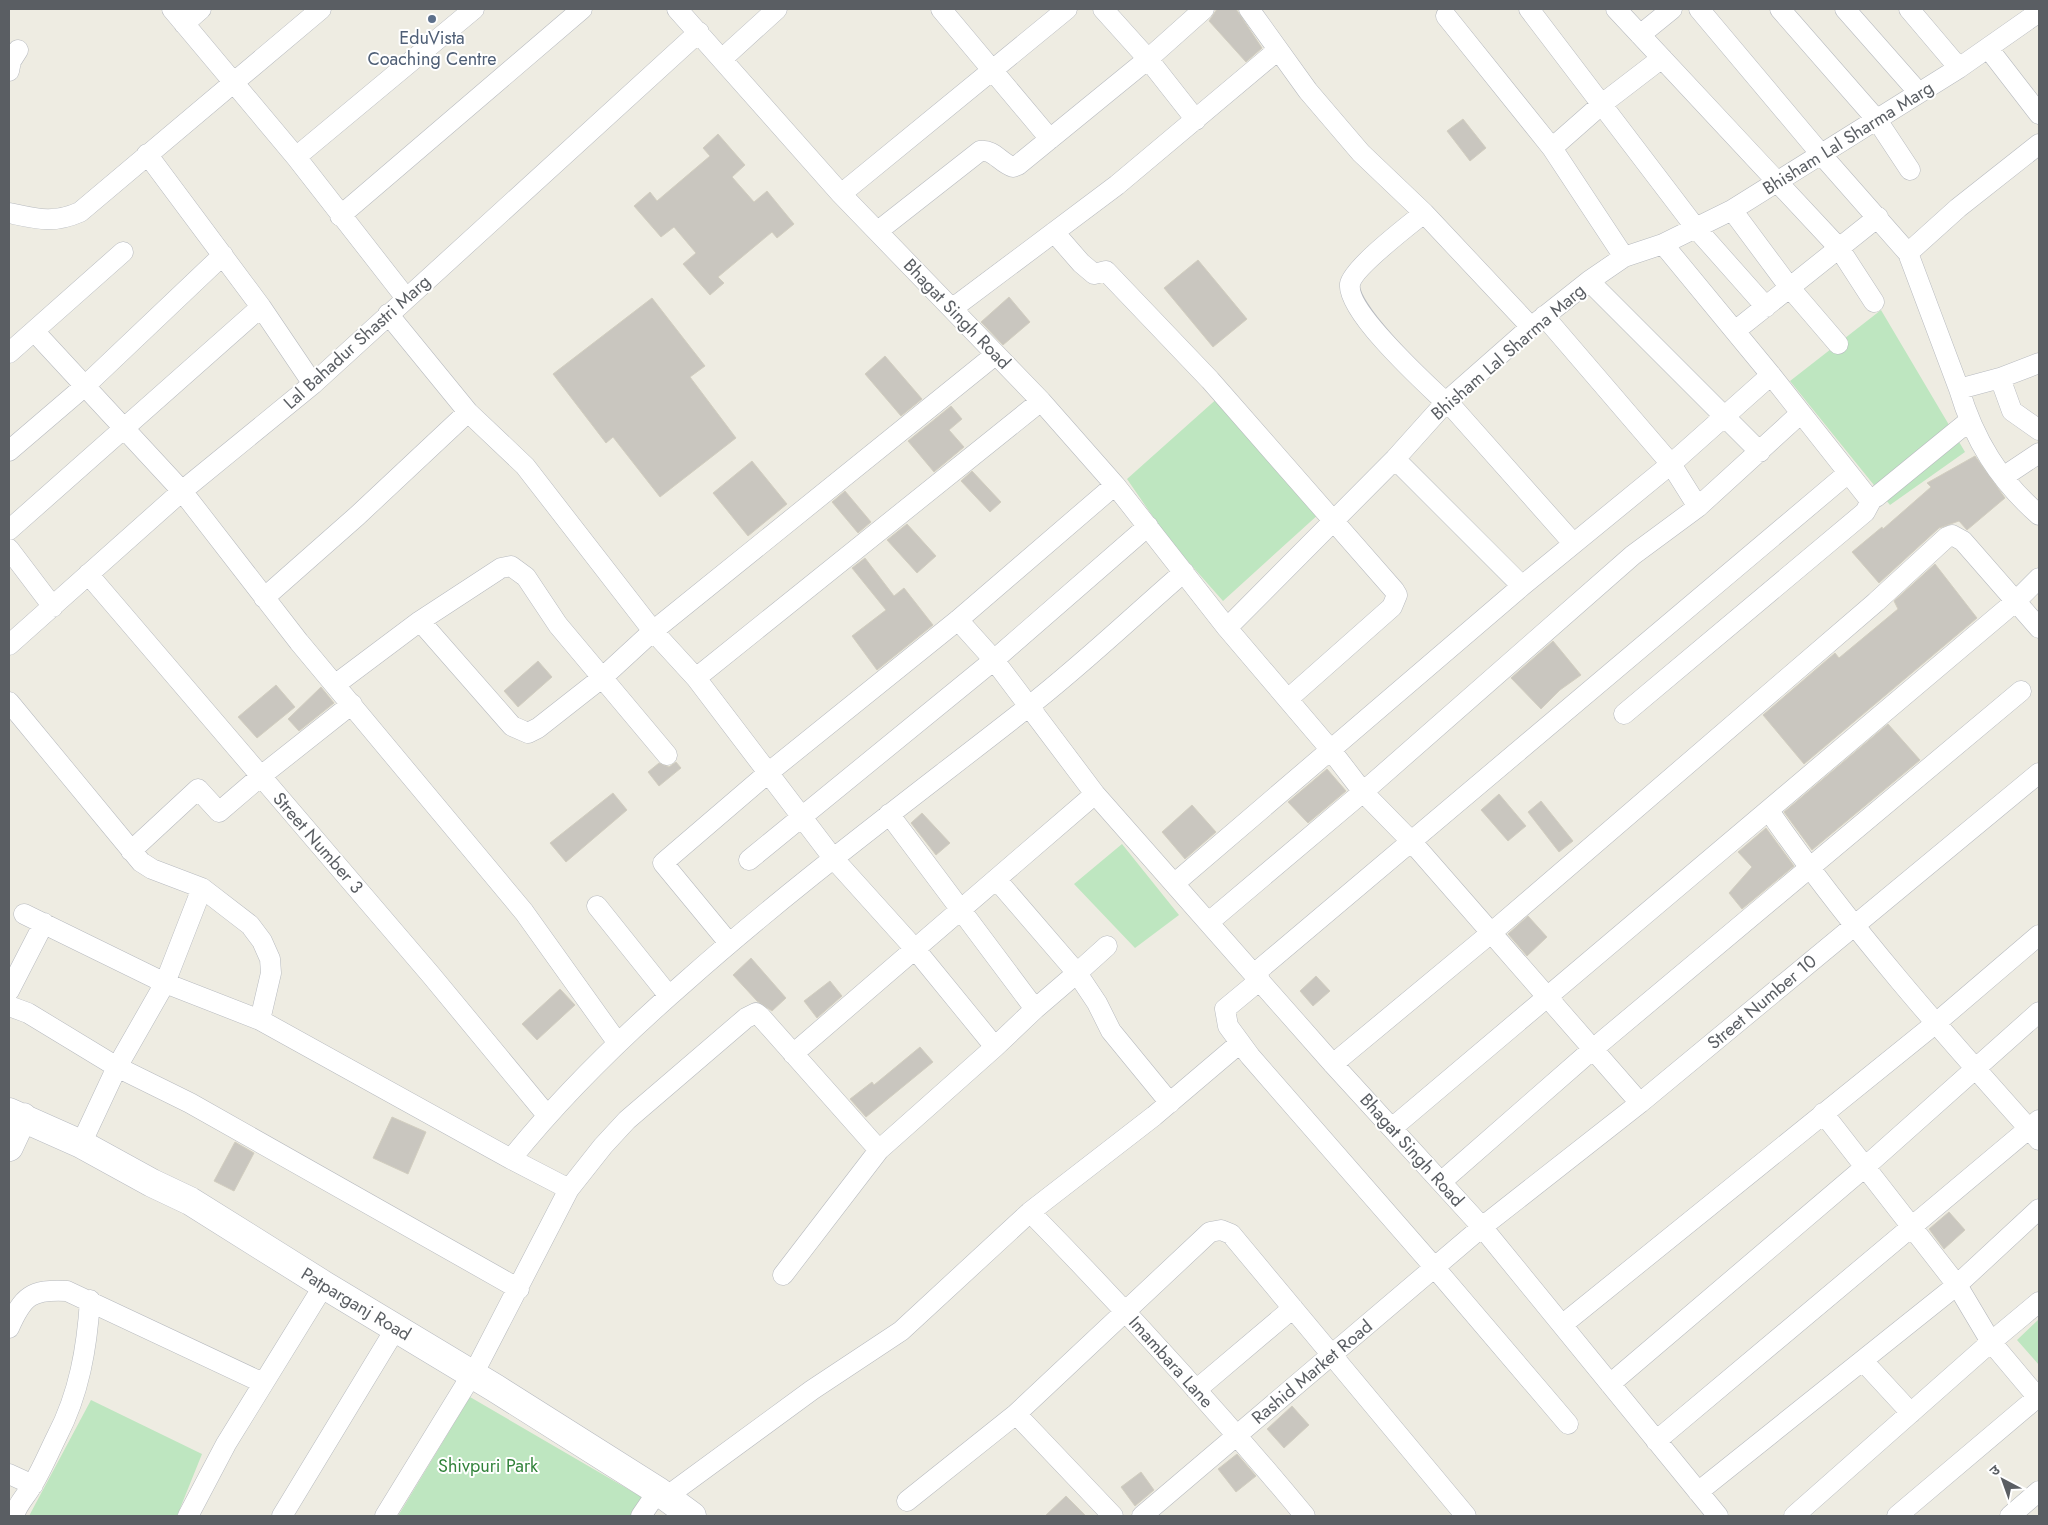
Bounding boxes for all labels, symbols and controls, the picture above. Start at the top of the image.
marker: EduVista Coaching Centre [426,13,438,25]
place label: EduVista Coaching Centre [367,25,497,72]
street label: Bhisham Lal Sharma Marg [1758,75,1938,201]
street label: Bhagat Singh Road [897,253,1017,375]
street label: Lal Bahadur Shastri Marg [278,269,436,415]
street label: Bhisham Lal Sharma Marg [1425,278,1591,426]
street label: Street Number 3 [267,787,369,899]
street label: Street Number 10 [1702,948,1823,1056]
street label: Bhagat Singh Road [1354,1088,1470,1212]
street label: Patparganj Road [296,1261,416,1347]
street label: Imambara Lane [1123,1310,1219,1414]
street label: Rashid Market Road [1246,1314,1378,1430]
park label: Shivpuri Park [438,1453,538,1479]
north arrow [1978,1455,2028,1505]
text: उ [1985,1459,2005,1480]

